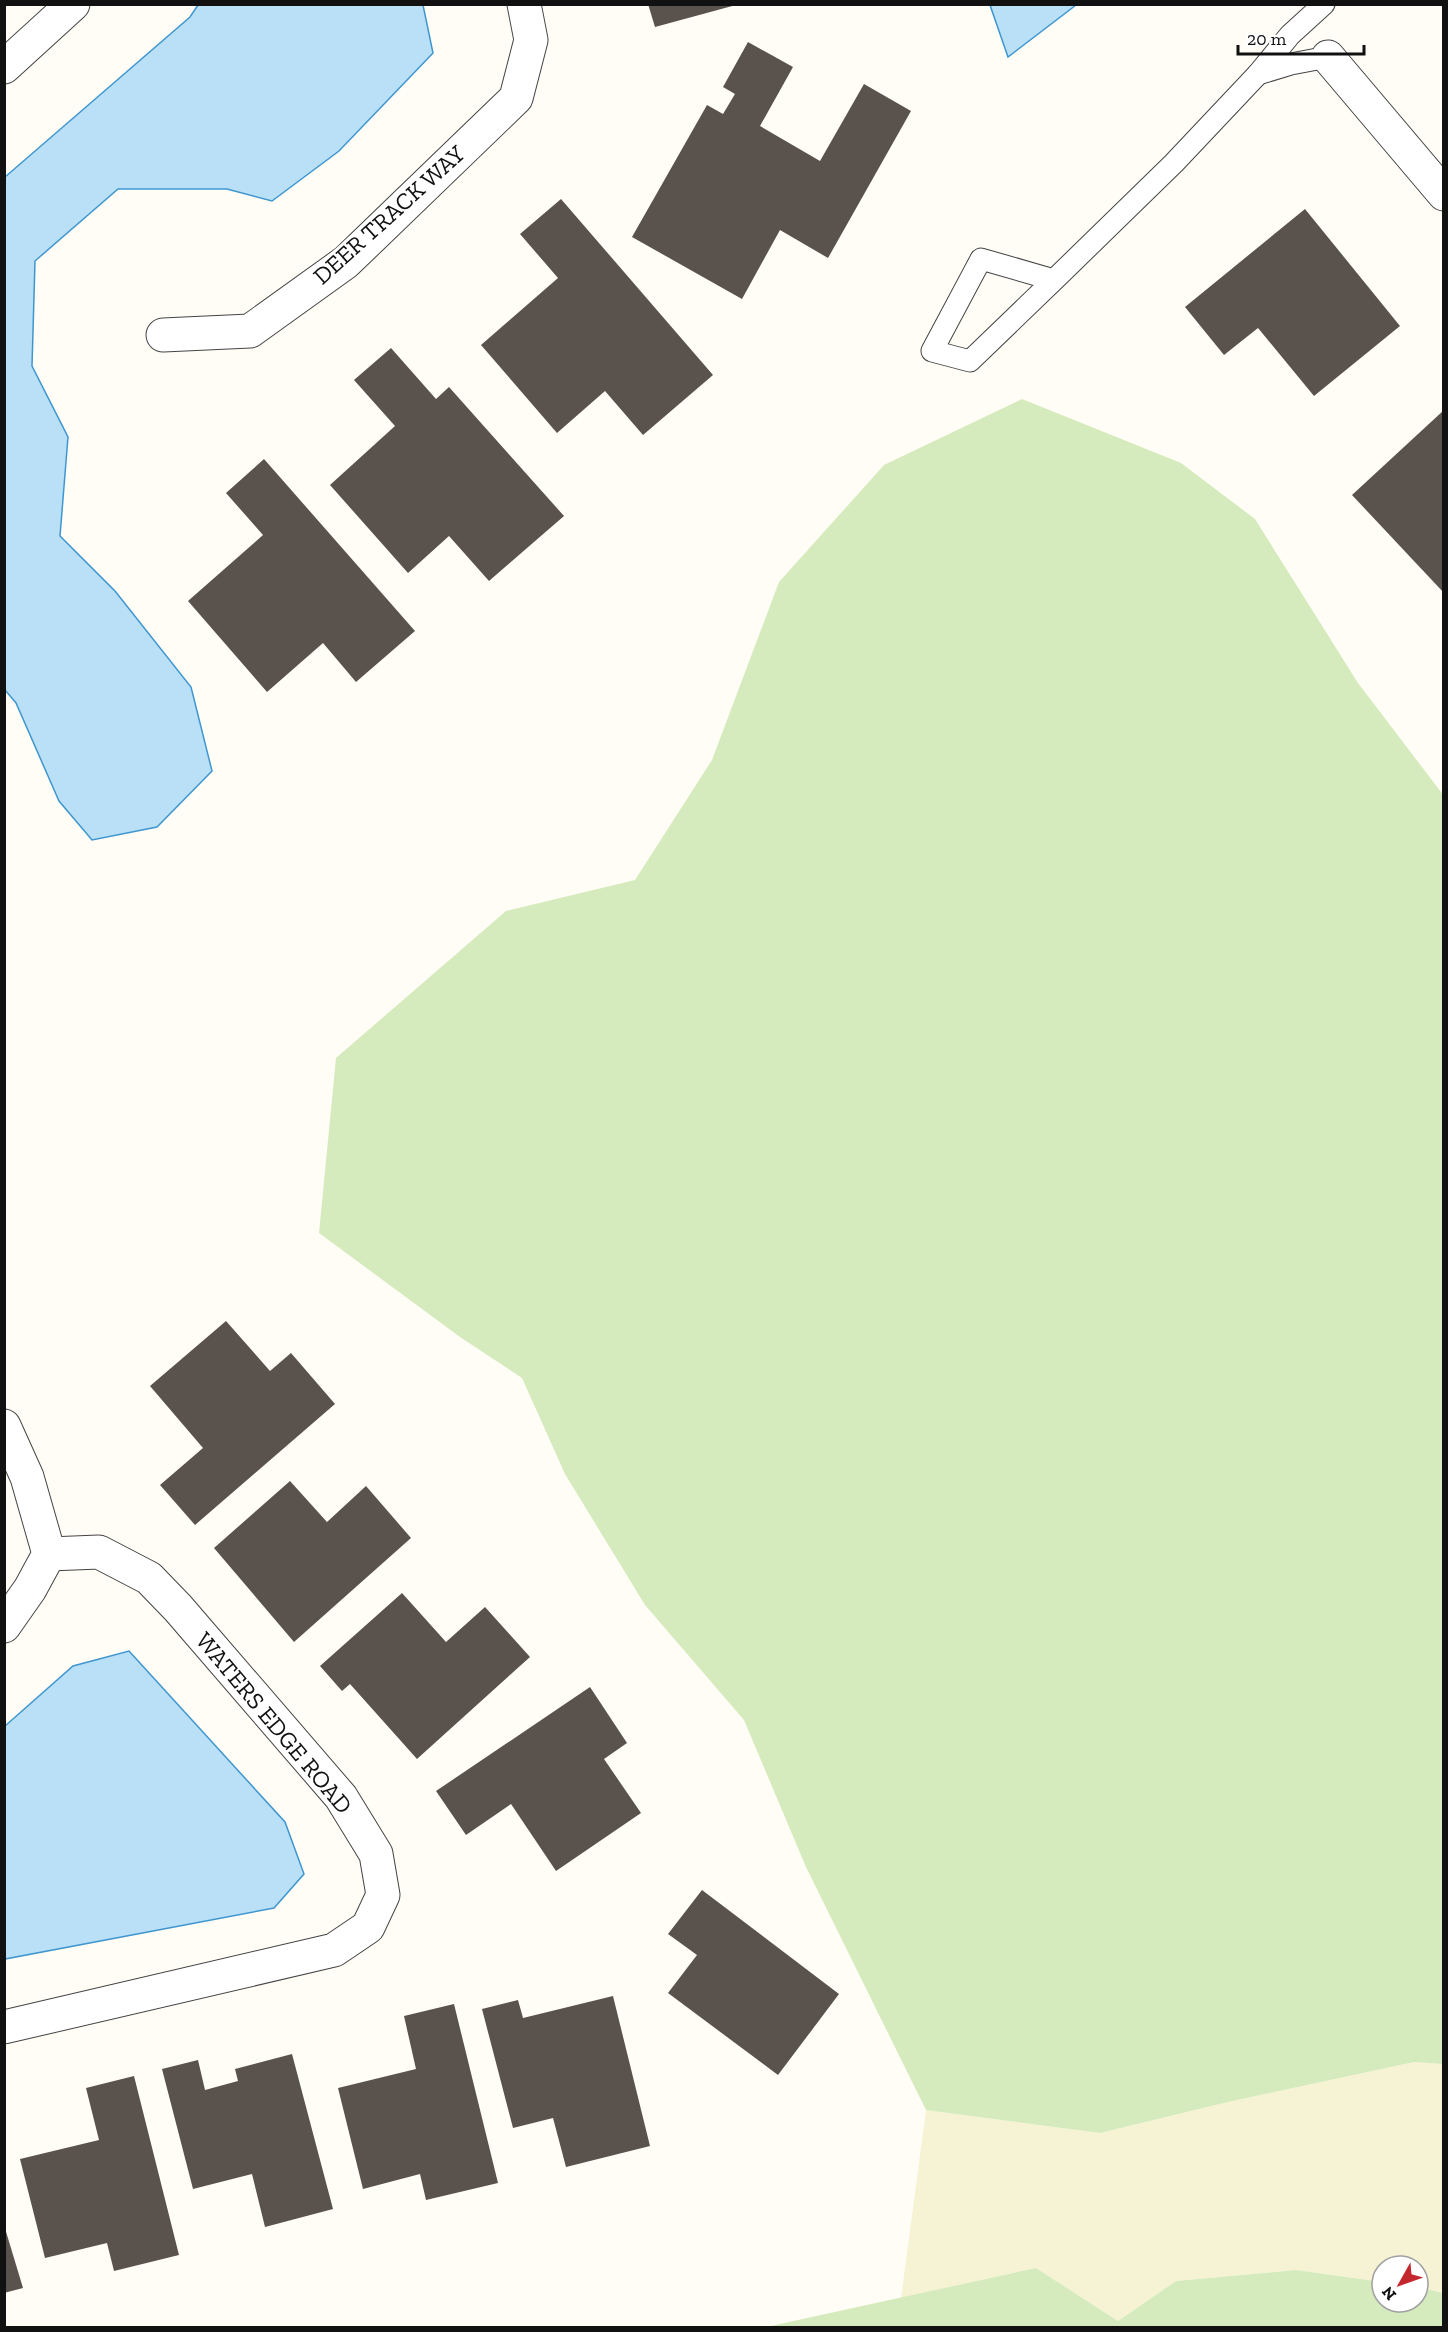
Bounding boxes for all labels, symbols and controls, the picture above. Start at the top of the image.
scale bar [1238,18,1364,56]
text: 20 m [1247,28,1287,50]
street label: DEER TRACK WAY [307,139,471,290]
street label: WATERS EDGE ROAD [190,1626,359,1819]
north arrow [1370,2254,1430,2314]
text: N [1378,2283,1400,2304]

